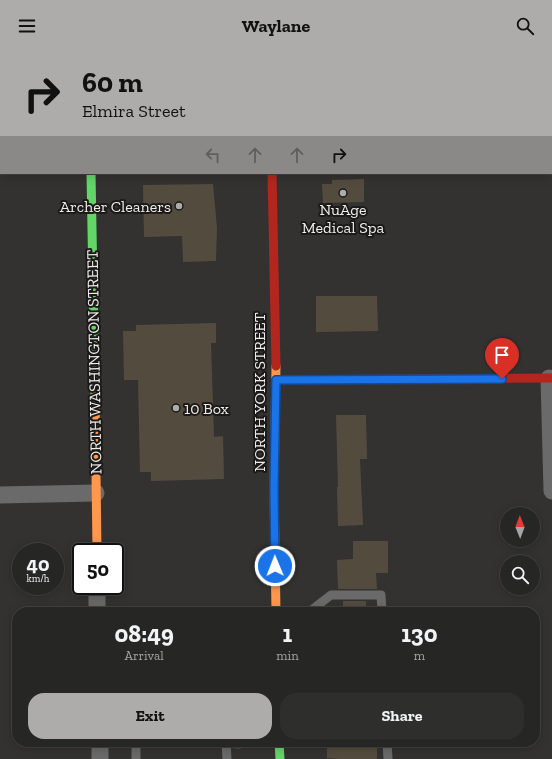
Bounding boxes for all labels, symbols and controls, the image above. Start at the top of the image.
icon: menu [16,15,38,37]
text: Waylane [242,15,310,37]
icon: search [514,15,536,37]
text: 60 m [82,66,143,99]
icon: right [16,68,68,120]
text: Elmira Street [82,100,186,122]
icon: left [202,144,224,166]
icon: ahead [244,144,266,166]
icon: ahead [286,144,308,166]
icon: right [328,144,350,166]
marker: NuAge Medical Spa [338,188,348,198]
place label: Archer Cleaners [60,197,171,216]
place label: NuAge Medical Spa [302,200,385,237]
marker: Archer Cleaners [174,201,184,211]
street label: NORTH WASHINGTON STREET [83,250,105,474]
street label: NORTH YORK STREET [250,312,269,472]
pin [485,338,519,379]
icon: arrive [491,344,513,366]
place label: 10 Box [184,399,229,418]
marker: 10 Box [171,403,181,413]
north arrow [500,507,540,547]
map controls [500,507,540,595]
speed limit sign: 50 [72,543,124,595]
position arrow [254,545,296,587]
text: 40 [27,552,49,576]
button: search [500,555,540,595]
text: km/h [27,573,49,585]
text: 08:49 [115,619,174,648]
text: 1 [283,619,292,648]
text: 130 [401,619,437,648]
text: Arrival [125,648,164,663]
text: min [276,648,299,663]
text: m [414,648,425,663]
button: Exit [28,693,272,739]
button: Share [280,693,524,739]

